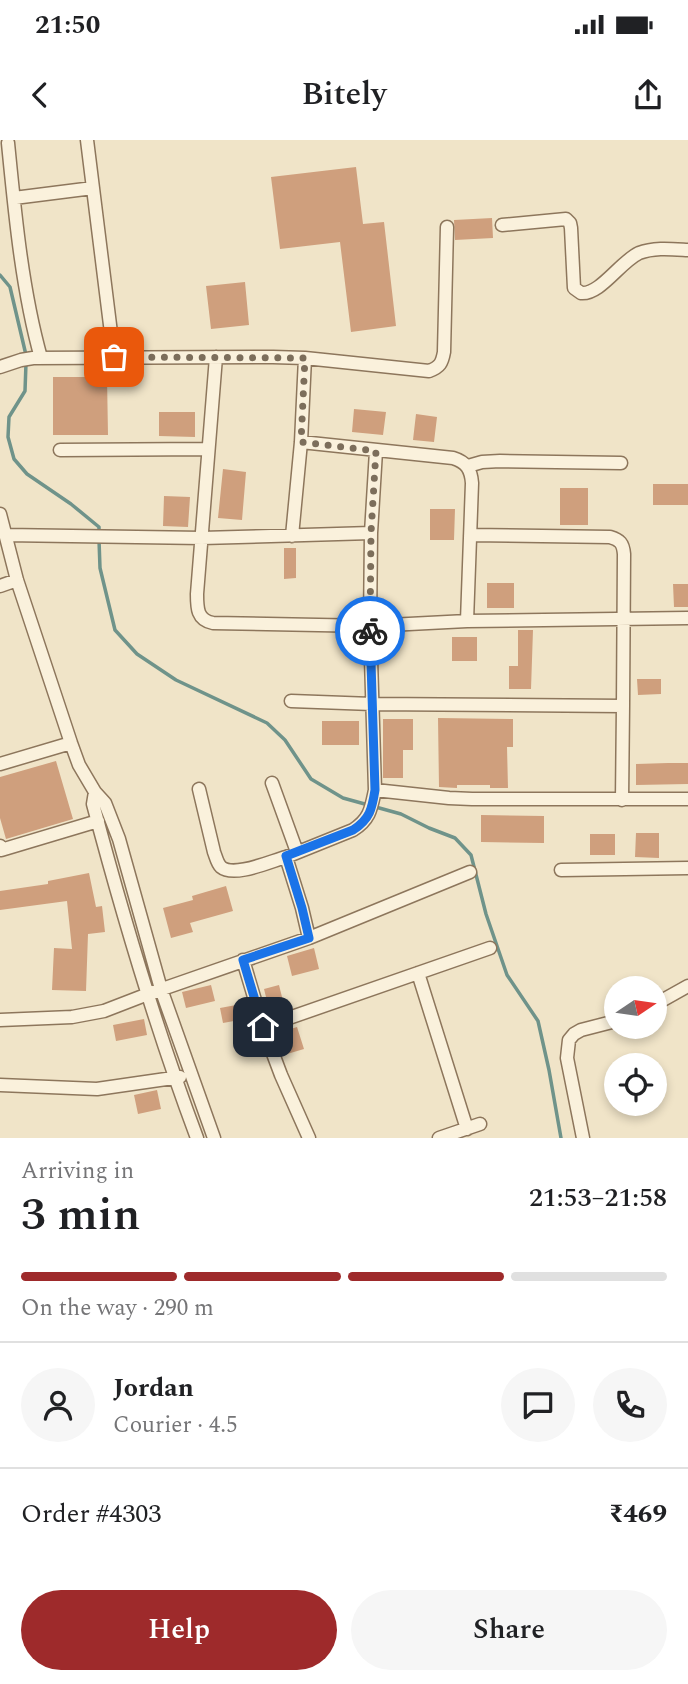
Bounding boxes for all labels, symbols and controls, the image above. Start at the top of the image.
text: 21:50 [35,5,100,45]
text: Bitely [301,70,387,119]
icon: back [21,76,59,114]
icon: share [629,76,667,114]
pin [84,327,144,387]
icon: bag [95,338,133,376]
courier [335,596,405,666]
icon: bike [351,612,389,650]
north arrow [604,976,667,1040]
map controls [604,976,667,1116]
pin [233,997,293,1057]
icon: home [244,1008,282,1046]
button: locate [604,1053,667,1116]
text: Arriving in [21,1154,134,1189]
text: 21:53–21:58 [529,1178,667,1218]
text: 3 min [21,1180,140,1250]
text: On the way · 290 m [21,1291,214,1326]
button: person [21,1368,95,1442]
text: Jordan [113,1368,194,1408]
button: chat [501,1368,575,1442]
button: phone [593,1368,667,1442]
text: Courier · 4.5 [113,1408,238,1443]
text: Order #4303 [21,1494,161,1534]
text: ₹469 [609,1494,667,1534]
button: Help [21,1590,337,1670]
button: Share [351,1590,667,1670]

